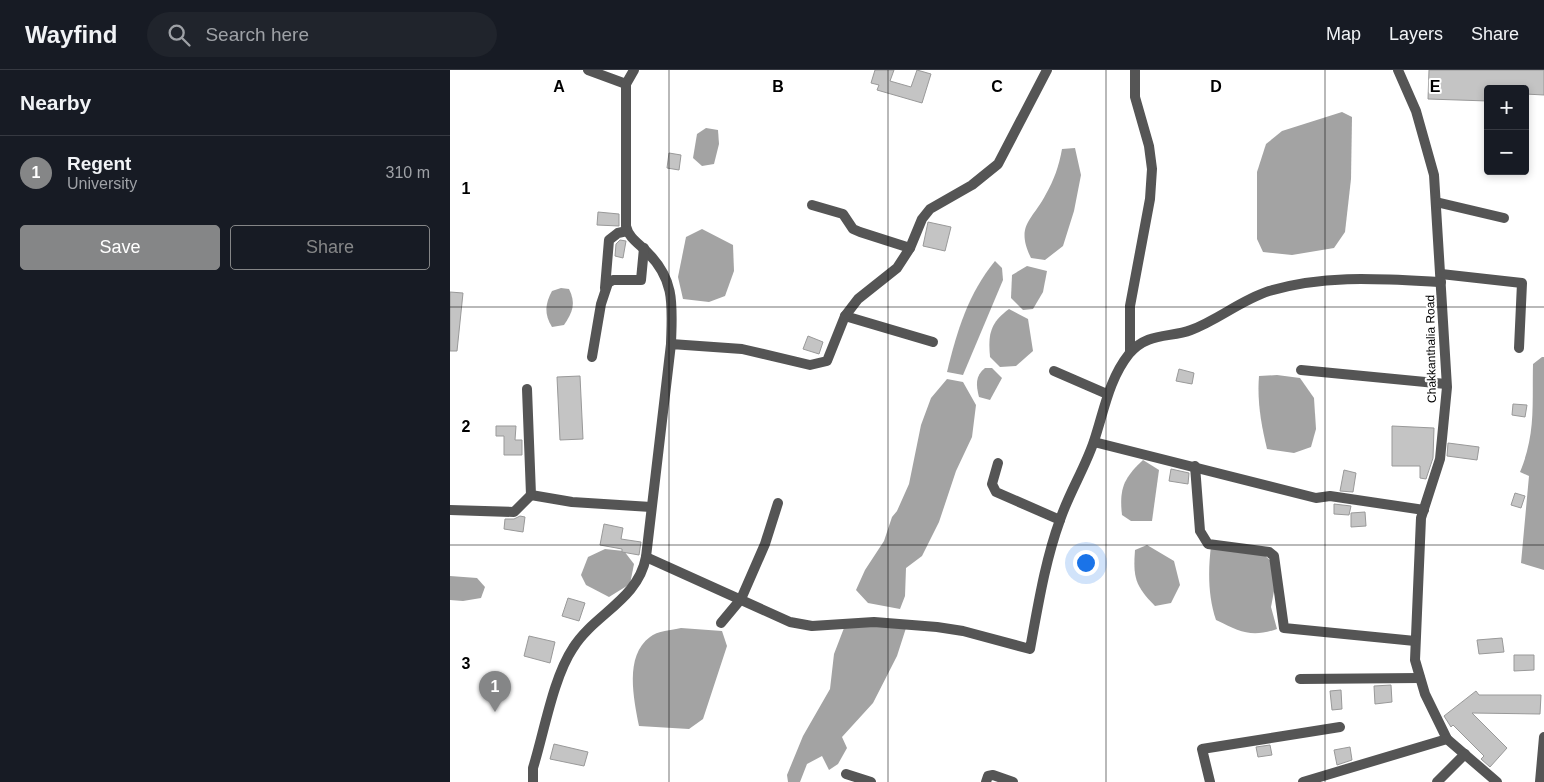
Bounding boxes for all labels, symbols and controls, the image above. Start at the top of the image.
search box [147,12,497,57]
text: Wayfind [25,21,117,48]
icon: search [165,21,193,49]
text: Search here [205,24,309,45]
text: Map [1326,24,1361,44]
text: Layers [1389,24,1443,44]
text: Share [1471,24,1519,44]
text: A [553,78,565,95]
text: B [772,78,784,95]
text: C [991,78,1003,95]
text: D [1210,78,1222,95]
text: E [1430,78,1441,95]
map controls [1484,85,1529,175]
button: + [1484,85,1529,130]
text: Nearby [20,91,91,114]
button: − [1484,130,1529,175]
text: Regent [67,153,131,174]
text: 1 [32,164,40,181]
text: 310 m [386,164,430,181]
text: University [67,175,137,192]
text: 1 [462,180,471,197]
button: Save [20,225,220,270]
button: Share [230,225,430,270]
street label: Chakkanthalia Road [1423,295,1439,403]
text: 2 [462,418,471,435]
your location [1073,550,1099,576]
text: 3 [462,655,471,672]
pin: 1 [479,671,511,712]

